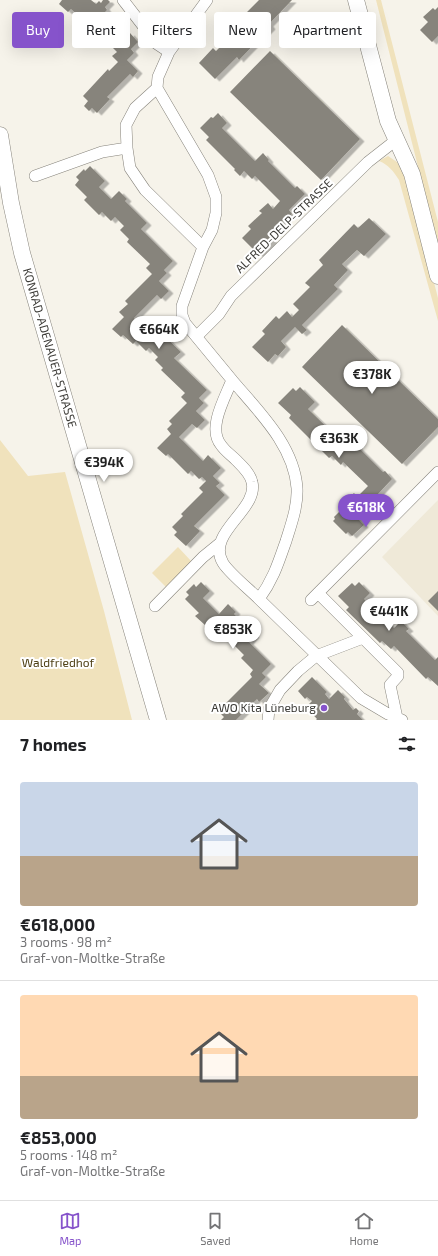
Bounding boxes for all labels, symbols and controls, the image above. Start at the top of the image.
chip: Buy [12,12,64,48]
chip: Rent [72,12,130,48]
chip: Filters [138,12,206,48]
chip: New [214,12,271,48]
chip: Apartment [279,12,376,48]
street label: ALFRED-DELP-STRASSE [232,175,335,275]
street label: KONRAD-ADENAUER-STRASSE [21,266,81,430]
pin: €664K [131,316,187,350]
text: €664K [139,321,179,337]
pin: €378K [344,361,400,395]
text: €378K [353,366,391,382]
pin: €363K [311,425,367,459]
text: €363K [319,430,359,446]
pin: €394K [76,449,132,483]
text: €394K [84,454,124,470]
pin: €618K [338,494,394,528]
text: €618K [347,499,385,515]
pin: €441K [361,598,417,632]
text: €441K [370,603,408,619]
pin: €853K [205,616,261,650]
text: €853K [213,621,253,637]
park label: Waldfriedhof [22,655,95,669]
place label: AWO Kita Lüneburg [211,700,316,714]
marker: AWO Kita Lüneburg [319,703,329,713]
icon: filters [396,733,418,755]
text: 7 homes [20,734,87,754]
icon: home [183,808,255,880]
text: €618,000 [20,914,95,934]
text: 3 rooms · 98 m² [20,934,112,950]
text: Graf-von-Moltke-Straße [20,950,165,966]
icon: home [183,1021,255,1093]
text: €853,000 [20,1127,97,1147]
text: 5 rooms · 148 m² [20,1147,117,1163]
text: Graf-von-Moltke-Straße [20,1163,165,1179]
tab: Map [59,1210,82,1247]
tab: Saved [200,1210,231,1247]
tab: Home [349,1210,379,1247]

